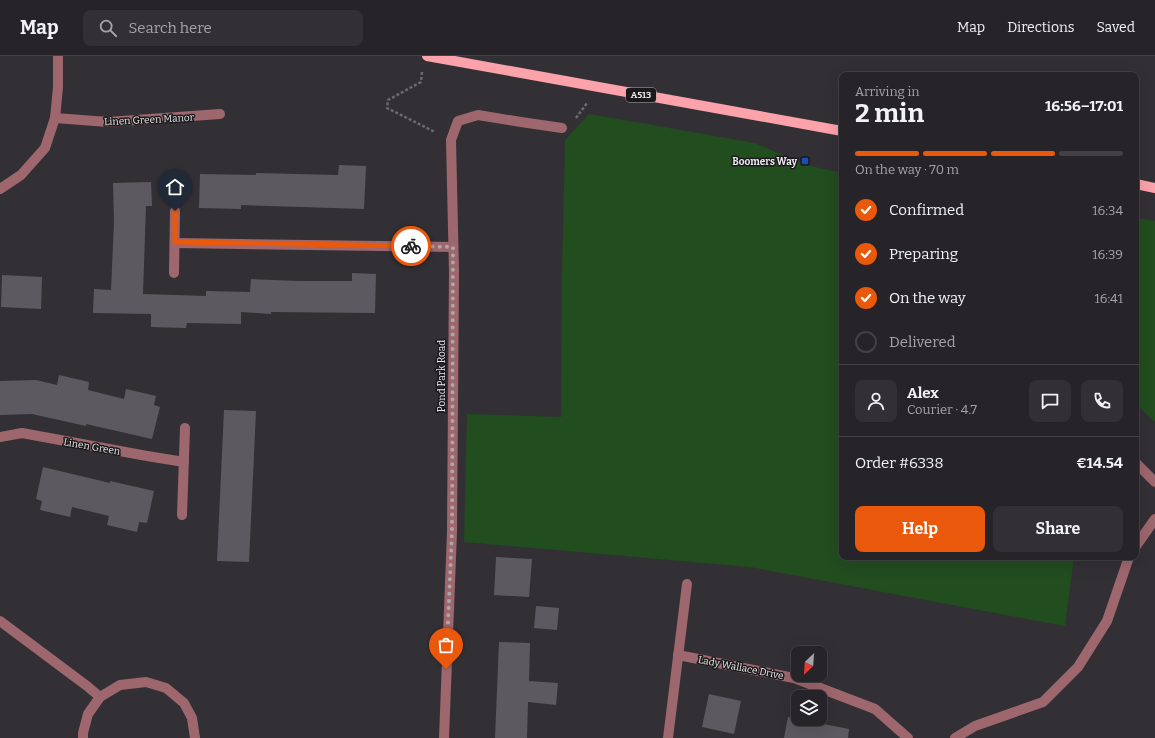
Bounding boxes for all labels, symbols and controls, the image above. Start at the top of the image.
search box [83,10,363,46]
text: Map [20,16,59,39]
icon: search [97,17,119,39]
text: Search here [129,19,212,37]
text: Map [957,19,985,36]
text: Directions [1007,19,1075,36]
text: Saved [1097,19,1135,36]
text: Arriving in [855,84,920,99]
road number: A513 [626,88,656,102]
text: 16:56–17:01 [1045,97,1123,115]
text: 2 min [855,98,924,129]
street label: Linen Green Manor [104,112,195,128]
place label: Boomers Way [732,156,797,168]
marker: Boomers Way [800,156,810,166]
text: On the way · 70 m [855,162,959,177]
pin [158,170,192,211]
icon: home [164,176,186,198]
icon: check [855,199,877,221]
text: Confirmed [889,201,964,219]
text: 16:34 [1092,203,1123,218]
courier [391,226,431,266]
icon: bike [400,235,422,257]
icon: check [855,243,877,265]
text: Preparing [889,245,958,263]
text: 16:39 [1092,247,1123,262]
icon: check [855,287,877,309]
text: On the way [889,289,966,307]
text: 16:41 [1094,291,1123,306]
text: Delivered [889,333,956,351]
street label: Pond Park Road [436,340,448,412]
button: person [855,380,897,422]
button: chat [1029,380,1071,422]
button: phone [1081,380,1123,422]
text: Alex [907,384,939,402]
text: Courier · 4.7 [907,402,977,417]
street label: Linen Green [63,436,122,458]
text: Order #6338 [855,454,943,472]
text: €14.54 [1076,454,1123,472]
button: Help [855,506,985,552]
button: Share [993,506,1123,552]
pin [429,628,463,669]
icon: bag [435,634,457,656]
north arrow [791,646,827,682]
map controls [791,646,827,726]
street label: Lady Wallace Drive [697,654,785,682]
button: layers [791,690,827,726]

